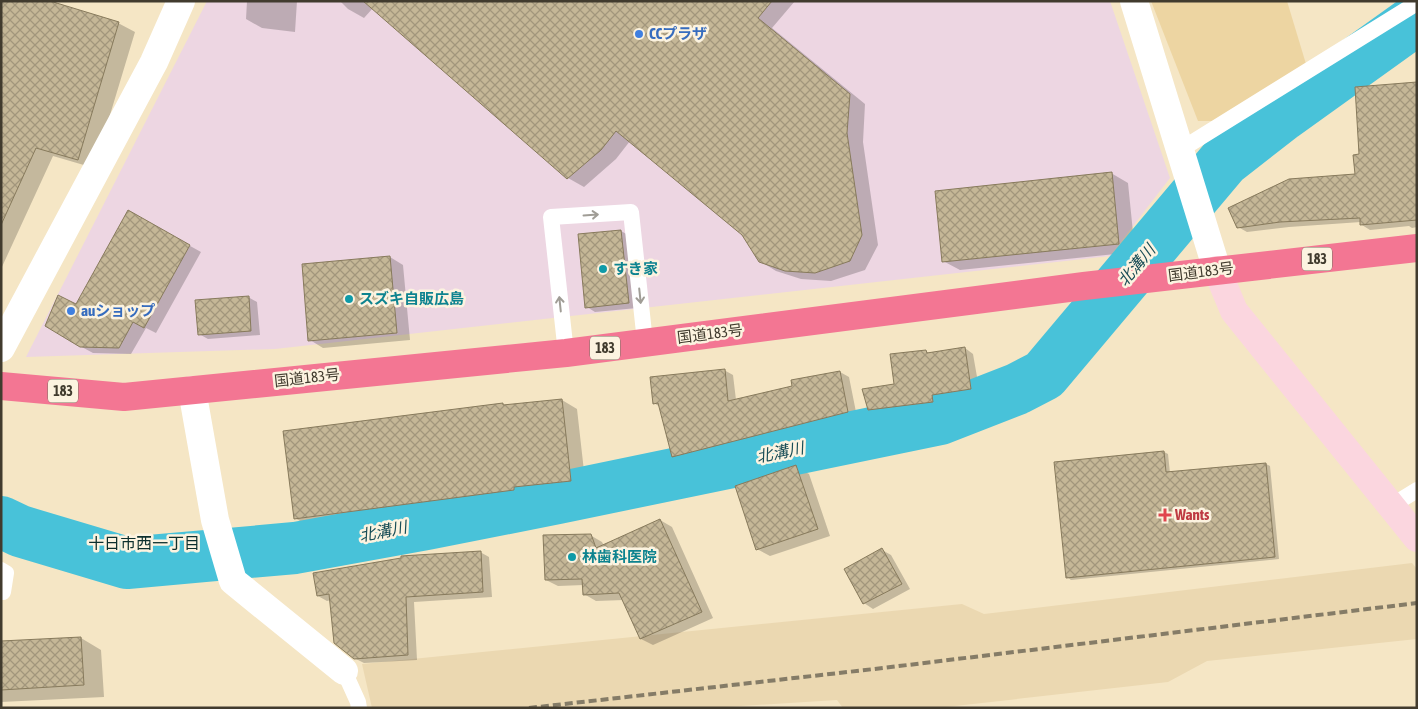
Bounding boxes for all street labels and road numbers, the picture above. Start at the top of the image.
road number: 183 [1302,248,1332,270]
street label: 国道183号 [1167,259,1235,284]
street label: 国道183号 [676,321,744,346]
road number: 183 [590,336,620,359]
street label: 国道183号 [273,366,341,389]
road number: 183 [48,380,78,402]

